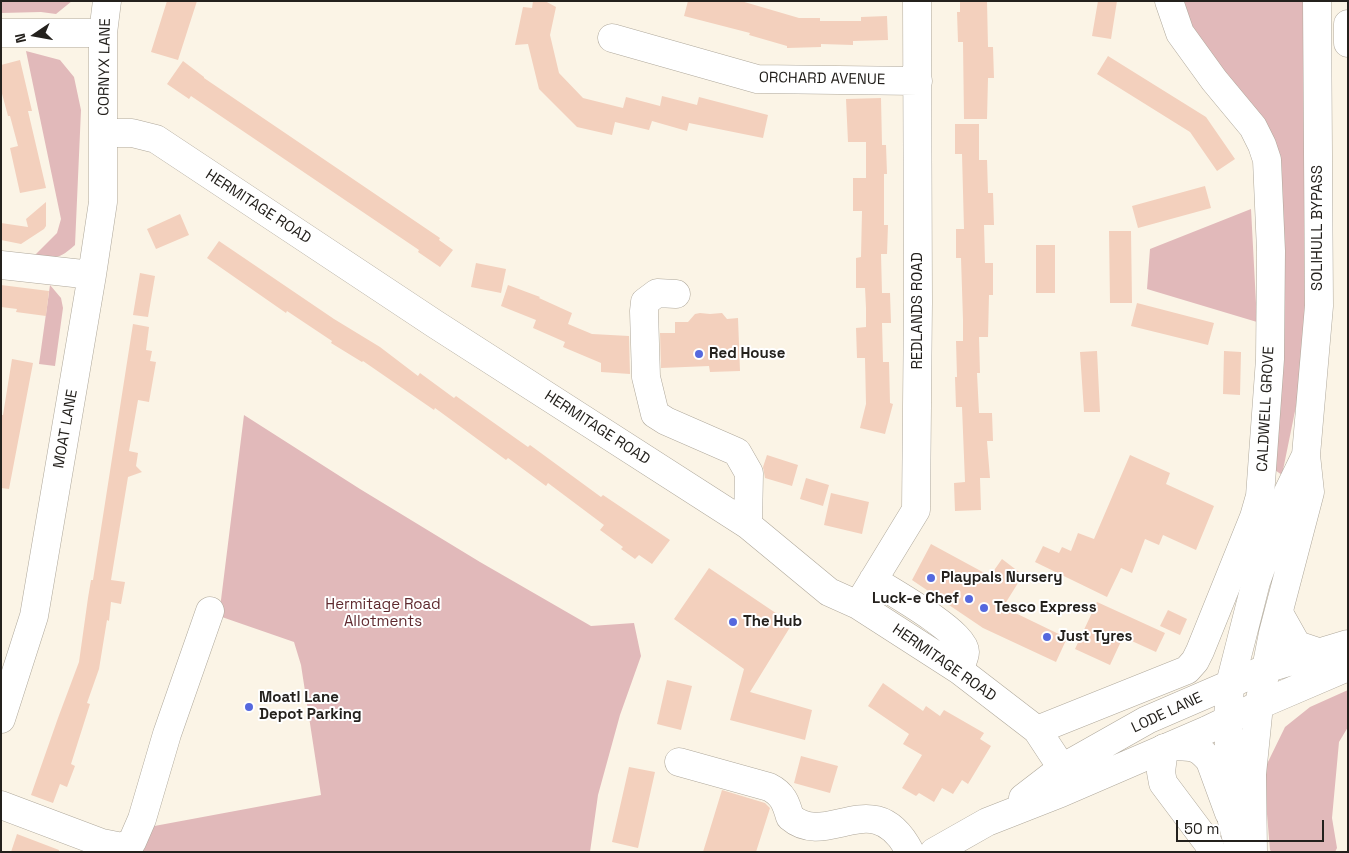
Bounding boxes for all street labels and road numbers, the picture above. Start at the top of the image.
street label: CORNYX LANE [95,18,115,116]
street label: ORCHARD AVENUE [759,69,885,89]
street label: SOLIHULL BYPASS [1309,165,1327,291]
street label: HERMITAGE ROAD [202,166,314,248]
street label: REDLANDS ROAD [909,252,927,370]
street label: CALDWELL GROVE [1254,346,1278,472]
street label: HERMITAGE ROAD [541,387,653,469]
street label: MOAT LANE [50,388,82,470]
street label: HERMITAGE ROAD [889,621,999,705]
street label: LODE LANE [1129,689,1205,737]

